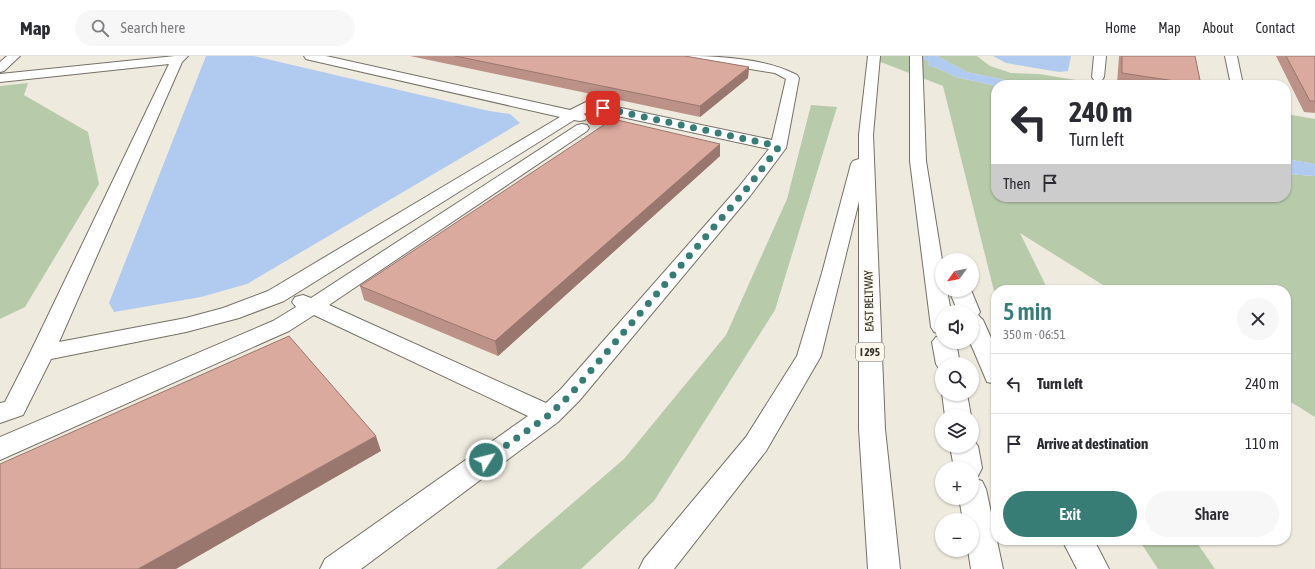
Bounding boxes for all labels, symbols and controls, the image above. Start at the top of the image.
search box [75,10,355,46]
text: Map [20,17,51,39]
icon: search [89,17,111,39]
text: Search here [121,19,185,36]
text: Home [1105,20,1136,36]
text: Map [1158,20,1181,36]
text: About [1203,20,1234,36]
text: Contact [1256,20,1295,36]
pin [586,91,620,125]
icon: left [1003,96,1055,148]
text: 240 m [1069,96,1132,128]
icon: arrive [592,97,614,119]
text: Turn left [1069,129,1124,150]
icon: arrive [1039,172,1061,194]
text: Then [1003,175,1031,192]
north arrow [935,253,979,297]
map controls [935,253,979,557]
street label: EAST BELTWAY [861,269,877,332]
text: 5 min [1003,298,1052,325]
button: close [1237,298,1279,340]
button: sound [935,305,979,349]
text: 350 m · 06:51 [1003,327,1066,342]
road number: I 295 [856,343,884,361]
button: search [935,357,979,401]
icon: left [1003,373,1025,395]
text: Turn left [1037,375,1083,392]
text: 240 m [1245,375,1279,392]
button: layers [935,409,979,453]
icon: arrive [1003,433,1025,455]
text: Arrive at destination [1037,435,1148,452]
text: 110 m [1245,435,1279,452]
position arrow [465,439,507,481]
button: + [935,461,979,505]
button: Exit [1003,491,1137,537]
button: Share [1145,491,1279,537]
button: − [935,513,979,557]

